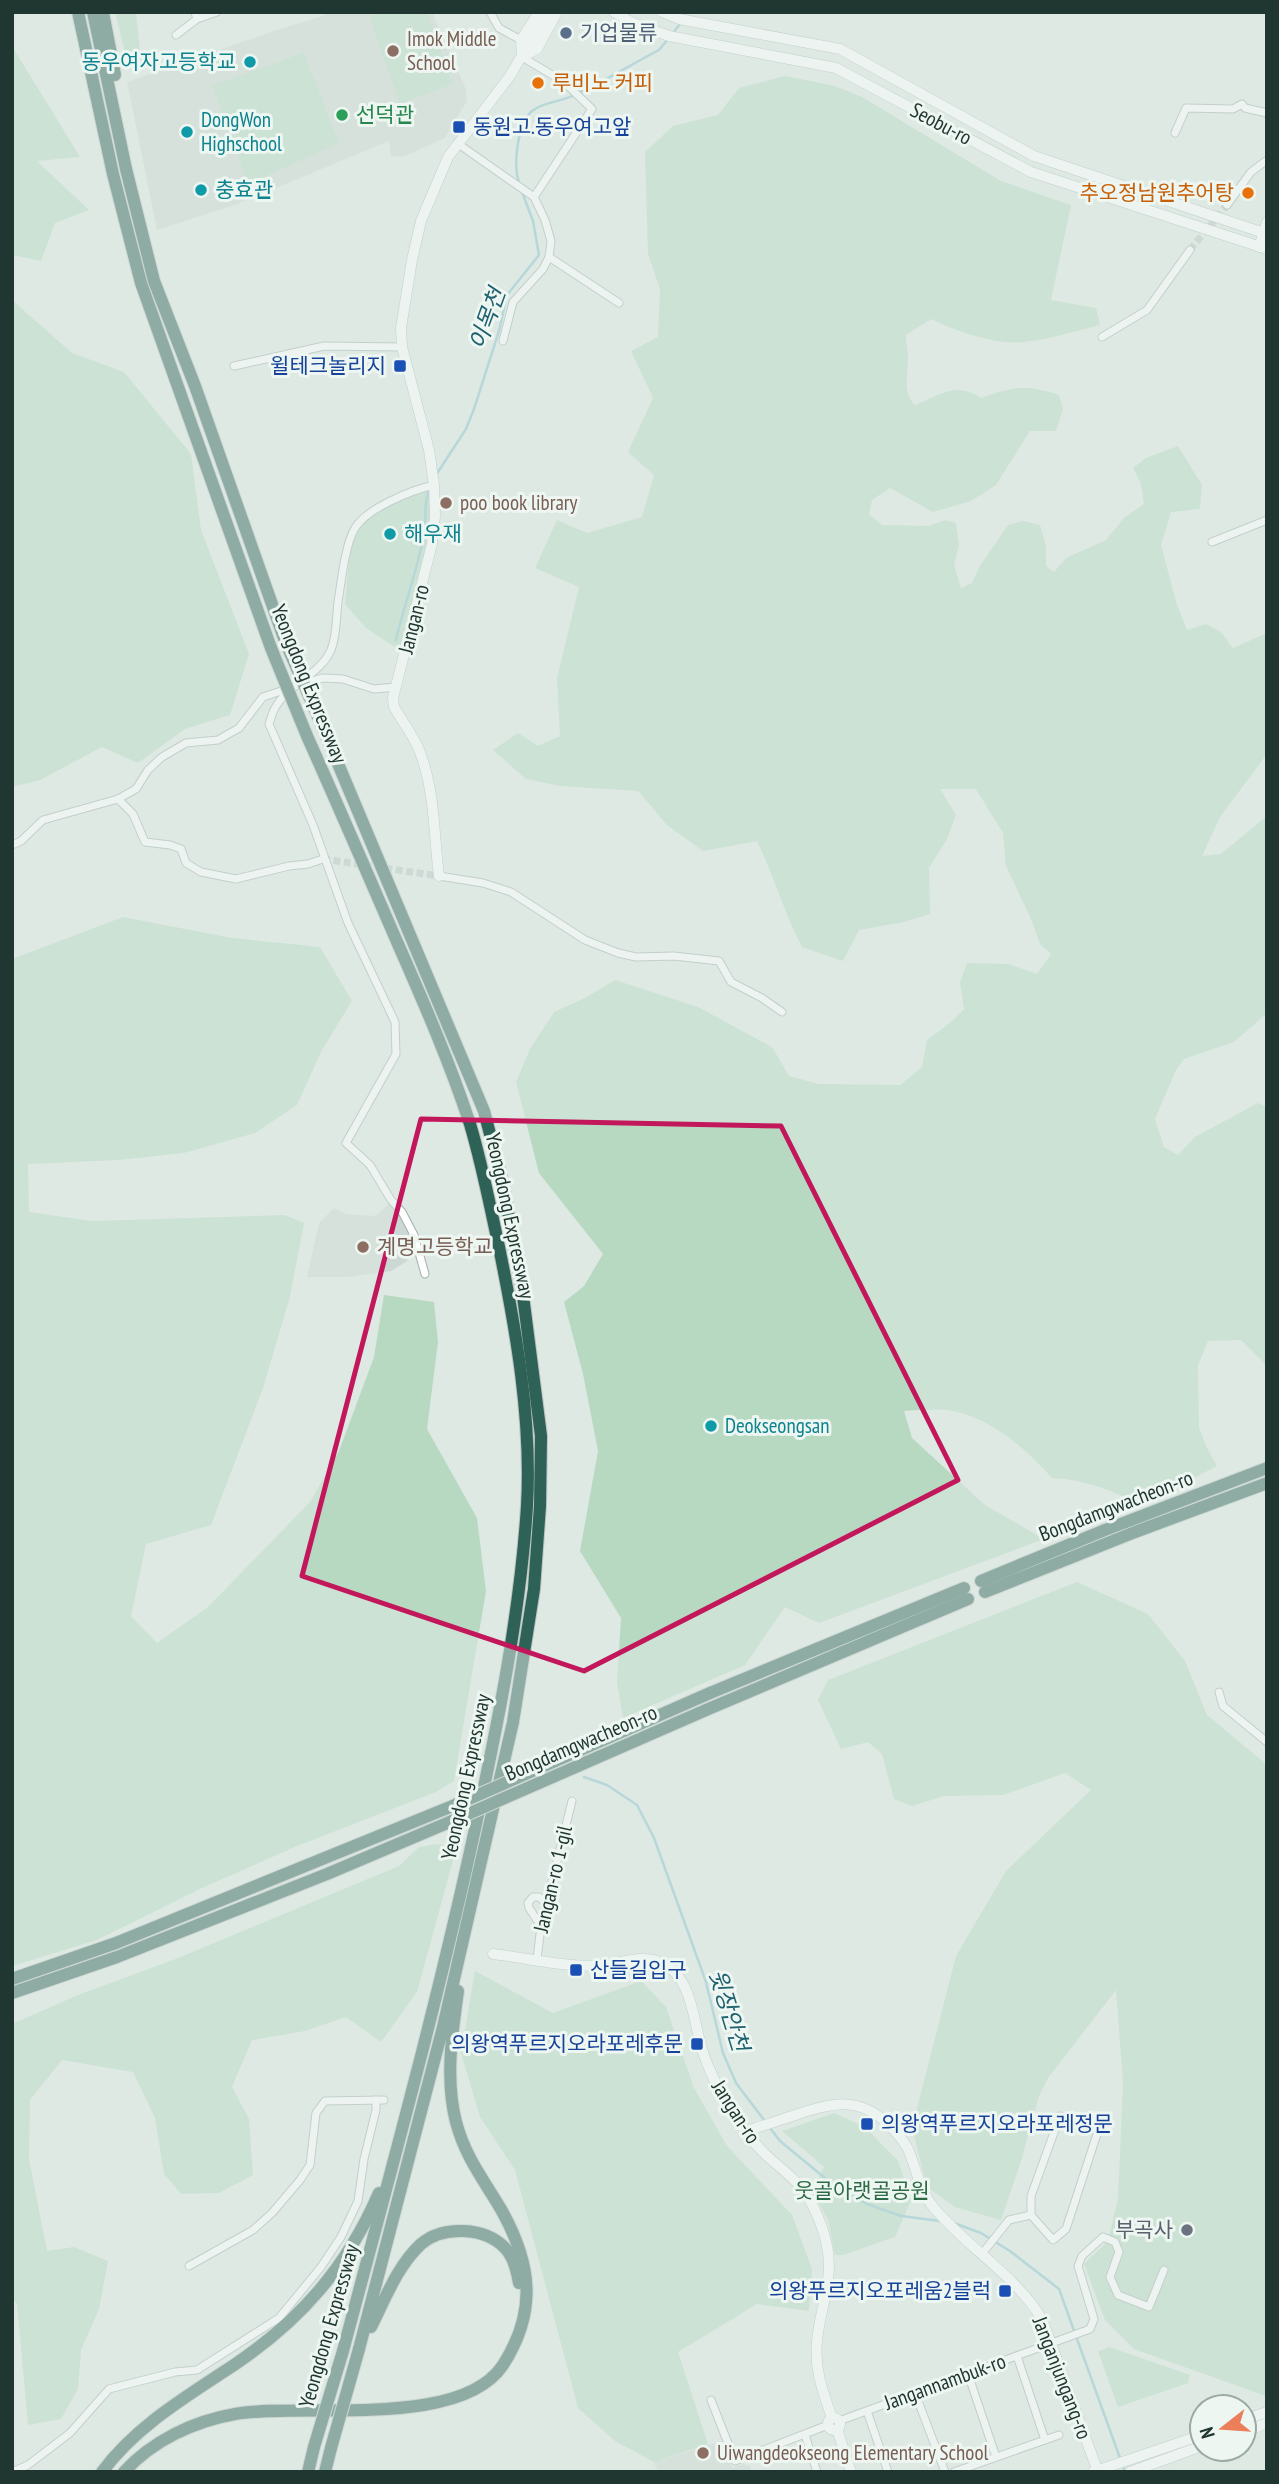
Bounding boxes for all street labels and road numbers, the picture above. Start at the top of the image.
street label: Seobu-ro [906,96,977,151]
street label: Jangan-ro [392,582,435,657]
street label: Yeongdong Expressway [265,600,354,767]
street label: Yeongdong Expressway [480,1130,541,1301]
street label: Bongdamgwacheon-ro [1035,1464,1197,1547]
street label: Yeongdong Expressway [435,1691,496,1862]
street label: Bongdamgwacheon-ro [501,1698,661,1787]
street label: Jangan-ro 1-gil [527,1823,578,1936]
street label: Jangan-ro [705,2074,767,2149]
street label: Yeongdong Expressway [292,2241,365,2411]
street label: Janganjungang-ro [1026,2312,1098,2443]
street label: Jangannambuk-ro [879,2347,1009,2416]

